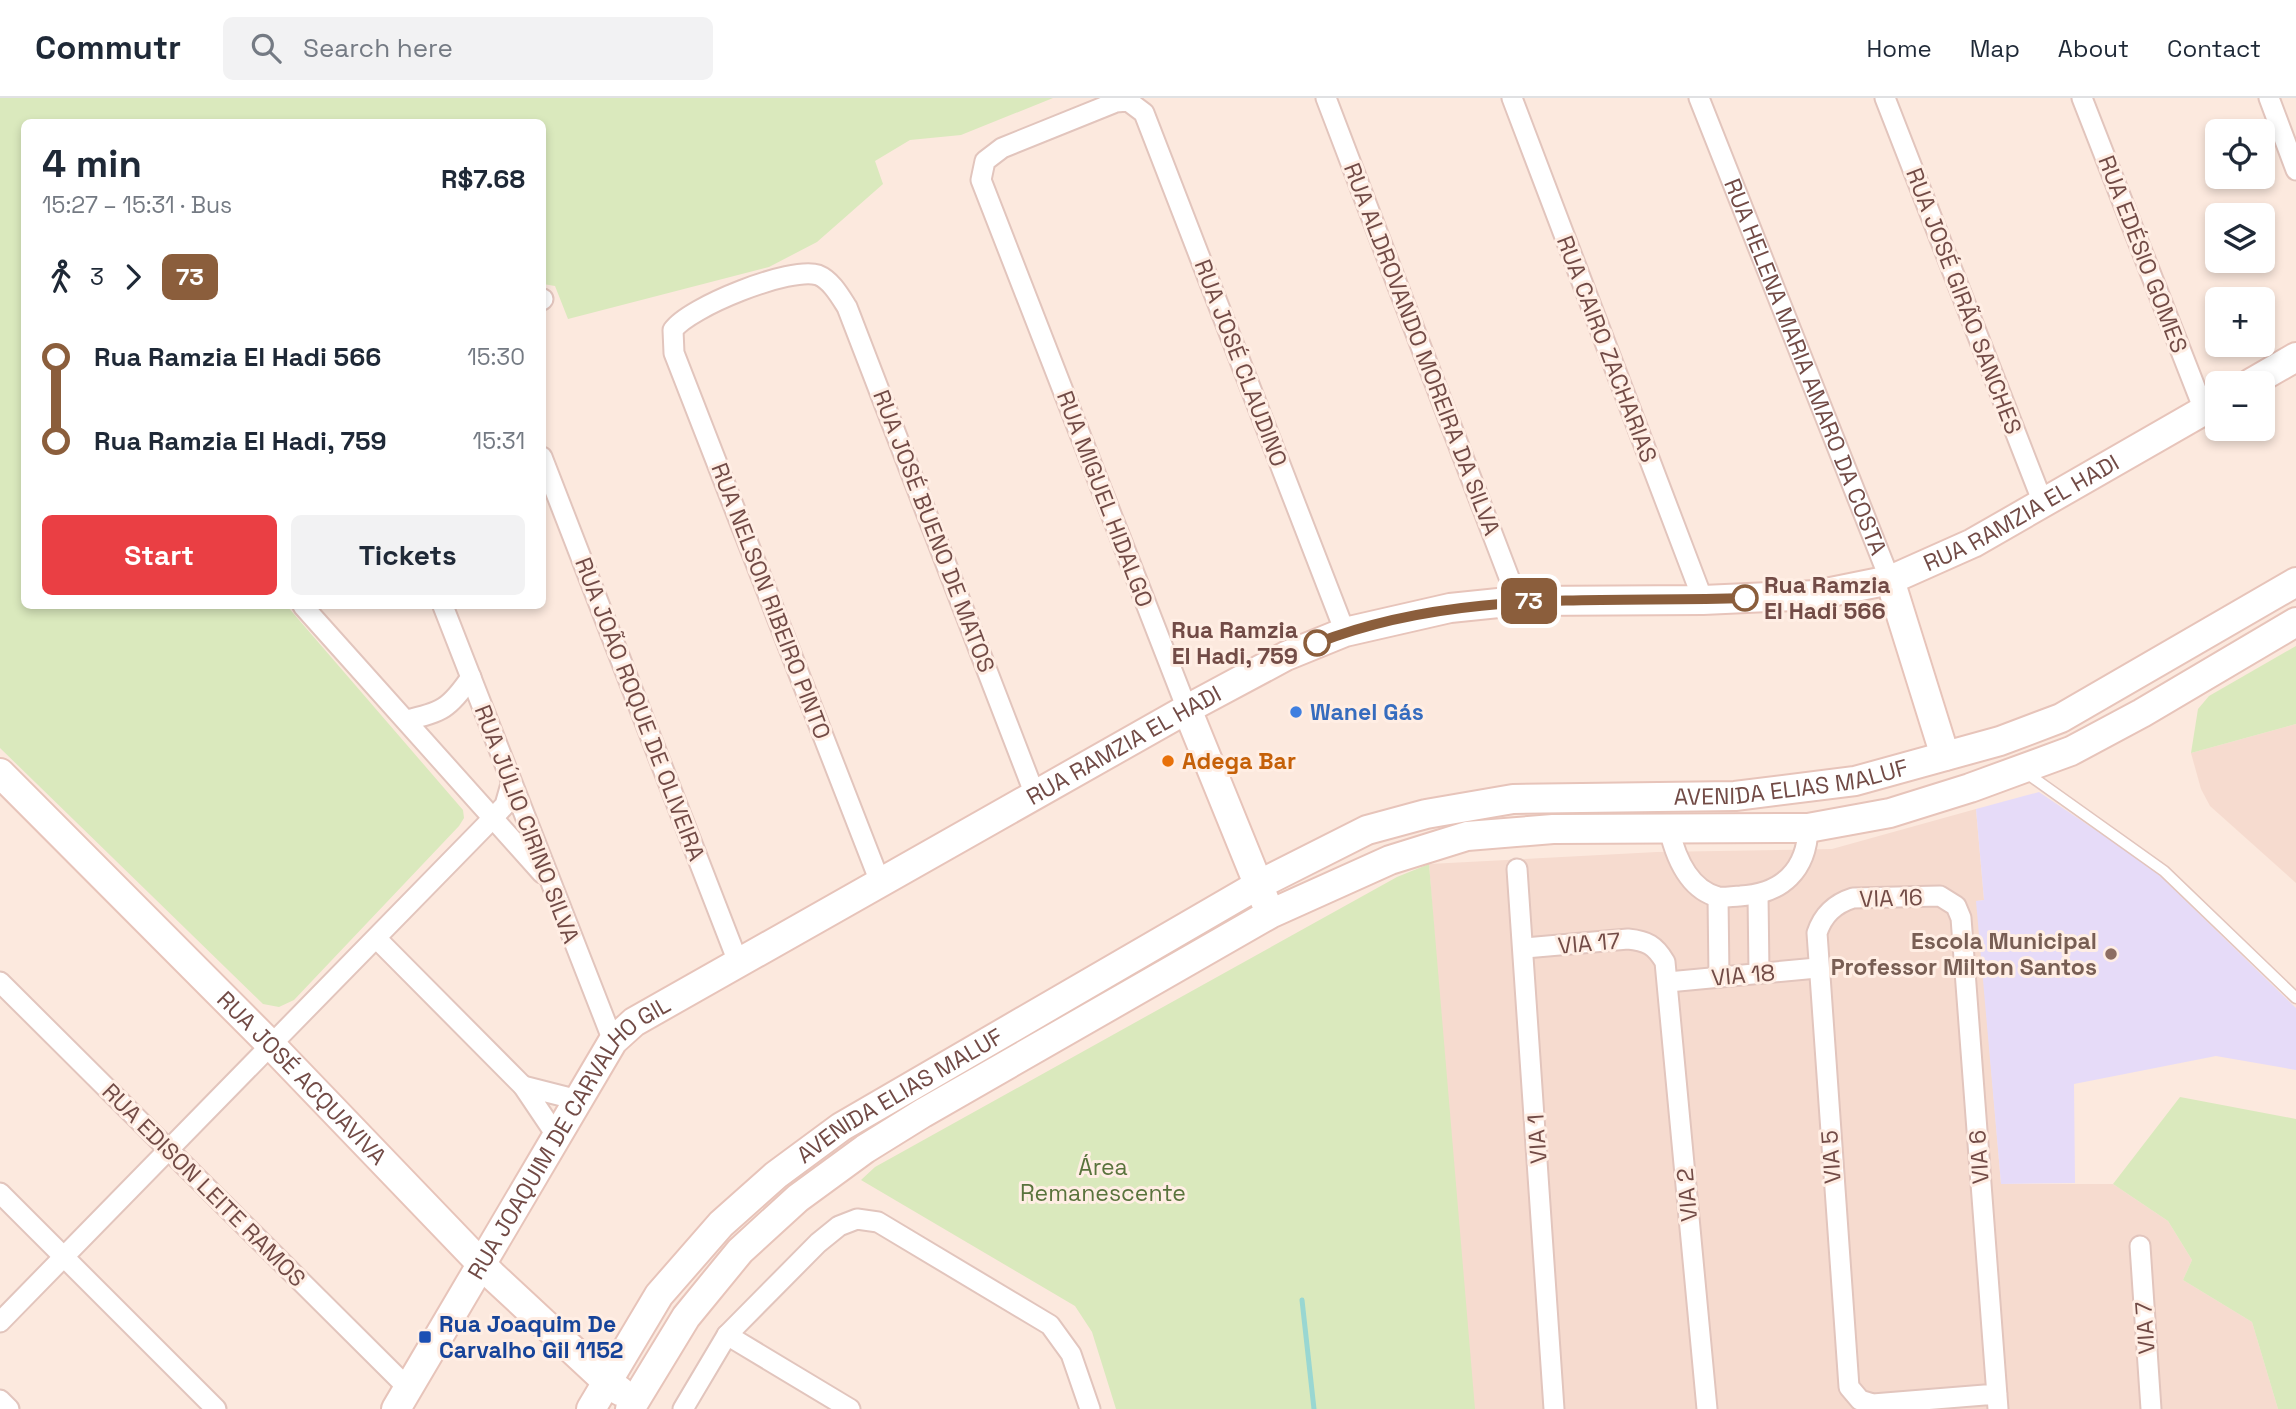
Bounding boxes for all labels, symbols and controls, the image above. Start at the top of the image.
search box [223,17,713,80]
text: Commutr [35,27,181,69]
icon: search [247,29,285,67]
text: Search here [303,31,453,65]
text: Home [1866,33,1932,64]
text: Map [1970,33,2020,64]
text: About [2058,33,2129,64]
text: Contact [2167,33,2261,64]
map controls [2205,119,2275,441]
button: locate [2205,119,2275,189]
text: 4 min [42,140,142,188]
street label: RUA EDÉSIO GOMES [2091,151,2195,357]
street label: RUA ALDROVANDO MOREIRA DA SILVA [1337,159,1507,539]
text: R$7.68 [441,162,525,196]
street label: RUA JOSÉ GIRÃO SANCHES [1899,164,2029,438]
street label: RUA HELENA MARIA AMARO DA COSTA [1717,174,1894,559]
text: 15:27 – 15:31 · Bus [42,190,232,220]
button: layers [2205,203,2275,273]
street label: RUA CAIRO ZACHARIAS [1550,231,1664,467]
street label: RUA JOSÉ CLAUDINO [1188,255,1294,471]
icon: walk [42,258,80,296]
icon: forward [114,258,152,296]
text: 73 [176,261,204,292]
text: 3 [90,262,104,292]
button: + [2205,287,2275,357]
text: Rua Ramzia El Hadi 566 [94,340,381,374]
text: 15:30 [467,342,525,372]
button: − [2205,371,2275,441]
street label: RUA JOSÉ BUENO DE MATOS [866,385,1002,677]
street label: RUA MIGUEL HIDALGO [1050,387,1160,611]
text: Rua Ramzia El Hadi, 759 [94,424,387,458]
text: 15:31 [473,426,525,456]
street label: RUA RAMZIA EL HADI [1919,447,2124,578]
street label: RUA NELSON RIBEIRO PINTO [704,459,838,743]
button: Start [42,515,277,595]
button: Tickets [291,515,525,595]
street label: RUA JOÃO ROQUE DE OLIVEIRA [568,553,712,865]
place label: Rua Ramzia El Hadi 566 [1764,570,1891,626]
line badge: 73 [1498,578,1560,624]
text: 73 [1515,585,1543,616]
marker: Rua Ramzia El Hadi 566 [1732,585,1758,611]
place label: Rua Ramzia El Hadi, 759 [1171,615,1298,671]
marker: Rua Ramzia El Hadi, 759 [1304,630,1330,656]
street label: RUA RAMZIA EL HADI [1021,679,1226,812]
place label: Wanel Gás [1310,697,1424,727]
street label: RUA JÚLIO CIRINO SILVA [468,700,586,948]
marker: Wanel Gás [1288,704,1304,720]
place label: Adega Bar [1182,746,1296,776]
street label: AVENIDA ELIAS MALUF [1673,752,1911,812]
marker: Adega Bar [1160,753,1176,769]
street label: VIA 16 [1859,882,1923,914]
street label: VIA 17 [1557,925,1621,961]
place label: Escola Municipal Professor Milton Santos [1831,926,2097,982]
marker: Escola Municipal Professor Milton Santos [2103,946,2119,962]
street label: VIA 18 [1710,957,1776,993]
street label: RUA JOSÉ ACQUAVIVA [211,984,393,1171]
street label: RUA JOAQUIM DE CARVALHO GIL [461,990,676,1285]
street label: AVENIDA ELIAS MALUF [790,1021,1008,1170]
street label: RUA EDISON LEITE RAMOS [96,1077,312,1293]
street label: VIA 1 [1520,1113,1554,1165]
street label: VIA 5 [1814,1129,1848,1185]
street label: VIA 6 [1962,1129,1996,1185]
park label: Área Remanescente [1020,1152,1186,1208]
street label: VIA 2 [1670,1167,1704,1223]
street label: VIA 7 [2128,1301,2162,1355]
place label: Rua Joaquim De Carvalho Gil 1152 [439,1309,623,1365]
marker: Rua Joaquim De Carvalho Gil 1152 [417,1329,433,1345]

